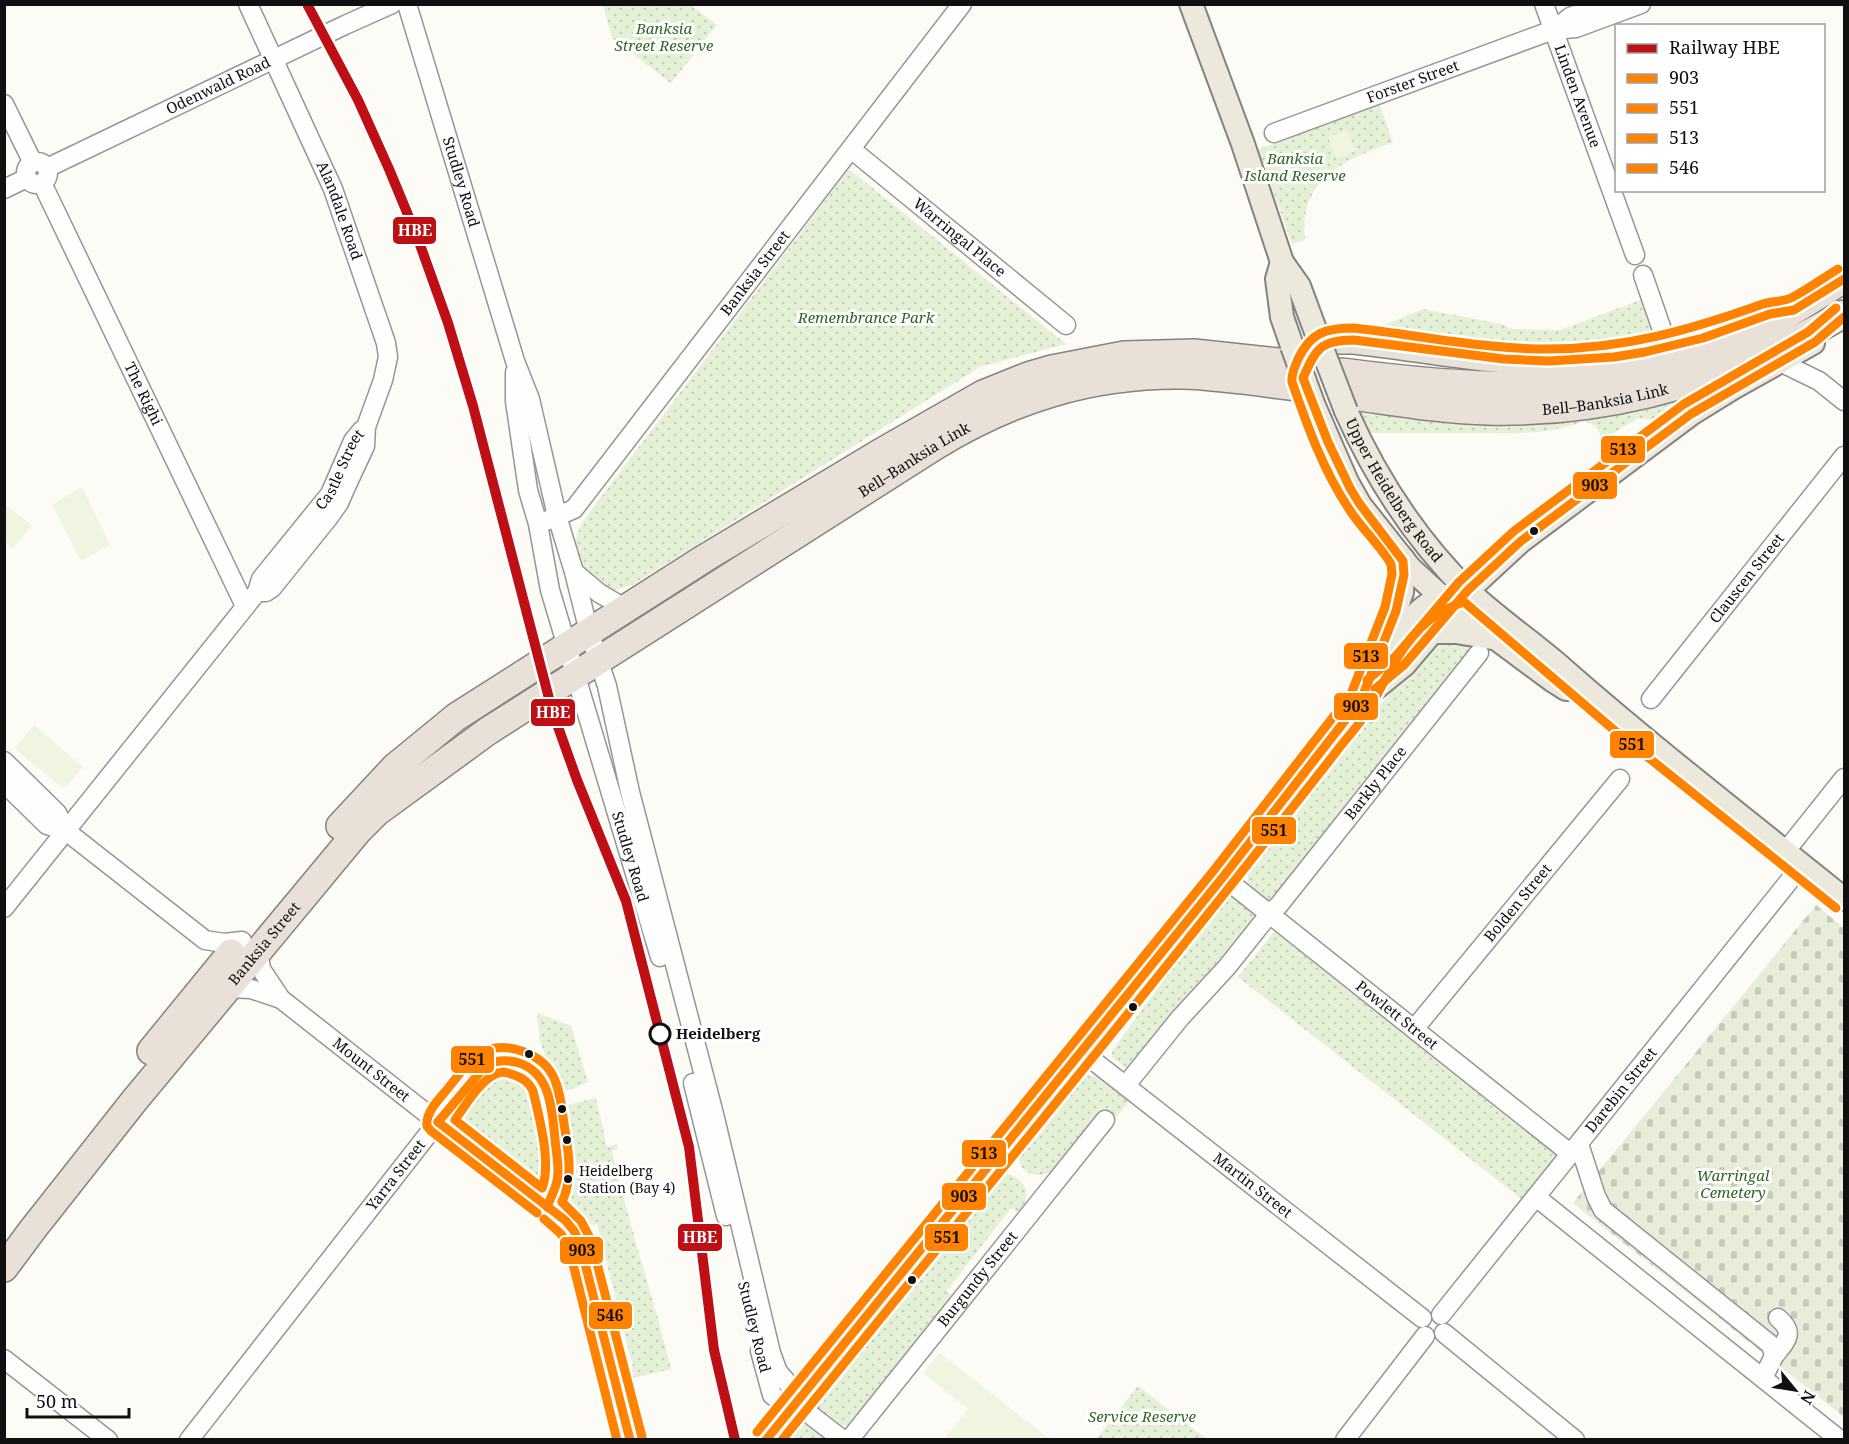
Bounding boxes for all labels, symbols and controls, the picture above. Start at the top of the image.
park label: Banksia Street Reserve [615,18,714,55]
legend [1615,24,1825,192]
text: Railway HBE [1669,35,1780,59]
street label: Linden Avenue [1550,41,1606,150]
street label: Odenwald Road [162,51,273,118]
street label: Forster Street [1364,55,1461,107]
text: 903 [1669,65,1699,89]
text: 551 [1669,95,1699,119]
text: 513 [1669,125,1699,149]
street label: Studley Road [439,134,485,229]
park label: Banksia Island Reserve [1243,148,1346,185]
text: 546 [1669,155,1699,179]
street label: Alandale Road [313,158,368,262]
street label: Warringal Place [909,193,1011,281]
line badge: HBE [392,216,437,245]
text: HBE [398,219,432,241]
street label: Banksia Street [715,226,794,319]
park label: Remembrance Park [797,307,935,327]
street label: The Righi [120,359,168,429]
street label: Bell–Banksia Link [1541,378,1671,419]
street label: Upper Heidelberg Road [1342,415,1448,566]
street label: Bell–Banksia Link [854,417,973,501]
street label: Castle Street [310,424,368,514]
line badge: 513 [1600,435,1646,464]
text: 513 [1609,438,1637,460]
line badge: 903 [1572,471,1618,500]
text: 903 [1581,474,1609,496]
unlabelled marker [1528,525,1540,537]
street label: Clauscen Street [1704,529,1788,627]
line badge: 513 [1343,642,1389,670]
text: 513 [1352,645,1380,667]
line badge: 903 [1333,692,1379,721]
text: 903 [1342,695,1370,717]
line badge: HBE [530,698,576,727]
text: HBE [536,701,570,723]
line badge: 551 [1609,730,1655,759]
text: 551 [1618,733,1646,755]
street label: Barkly Place [1339,742,1410,824]
street label: Studley Road [608,809,654,904]
line badge: 551 [1251,816,1297,845]
text: 551 [1260,819,1288,841]
street label: Bolden Street [1479,859,1555,946]
street label: Banksia Street [223,897,304,989]
street label: Powlett Street [1352,976,1443,1053]
unlabelled marker [1127,1001,1139,1013]
marker: Heidelberg [649,1023,671,1045]
place label: Heidelberg [676,1023,761,1043]
street label: Mount Street [329,1033,415,1106]
street label: Darebin Street [1580,1043,1661,1137]
line badge: 551 [450,1045,495,1074]
text: 551 [458,1048,486,1070]
unlabelled marker [523,1048,535,1060]
unlabelled marker [556,1103,568,1115]
unlabelled marker [561,1134,573,1146]
street label: Yarra Street [360,1135,429,1215]
line badge: 513 [961,1139,1007,1168]
text: 513 [970,1142,998,1164]
street label: Martin Street [1210,1147,1297,1222]
place label: Heidelberg Station (Bay 4) [579,1161,676,1197]
park label: Warringal Cemetery [1697,1165,1770,1202]
marker: Heidelberg Station (Bay 4) [562,1173,574,1185]
line badge: 903 [941,1182,987,1211]
text: 903 [950,1185,978,1207]
line badge: HBE [677,1223,723,1252]
line badge: 551 [924,1223,969,1252]
text: HBE [683,1226,717,1248]
text: 551 [933,1226,961,1248]
street label: Burgundy Street [932,1227,1021,1331]
line badge: 903 [559,1236,604,1265]
text: 903 [568,1239,596,1261]
unlabelled marker [906,1274,918,1286]
street label: Studley Road [734,1279,776,1374]
line badge: 546 [588,1301,633,1330]
text: 546 [596,1304,624,1326]
north arrow [1765,1360,1825,1420]
scale bar [27,1381,129,1419]
text: N [1795,1387,1821,1409]
text: 50 m [36,1389,78,1413]
park label: Service Reserve [1088,1406,1197,1426]

